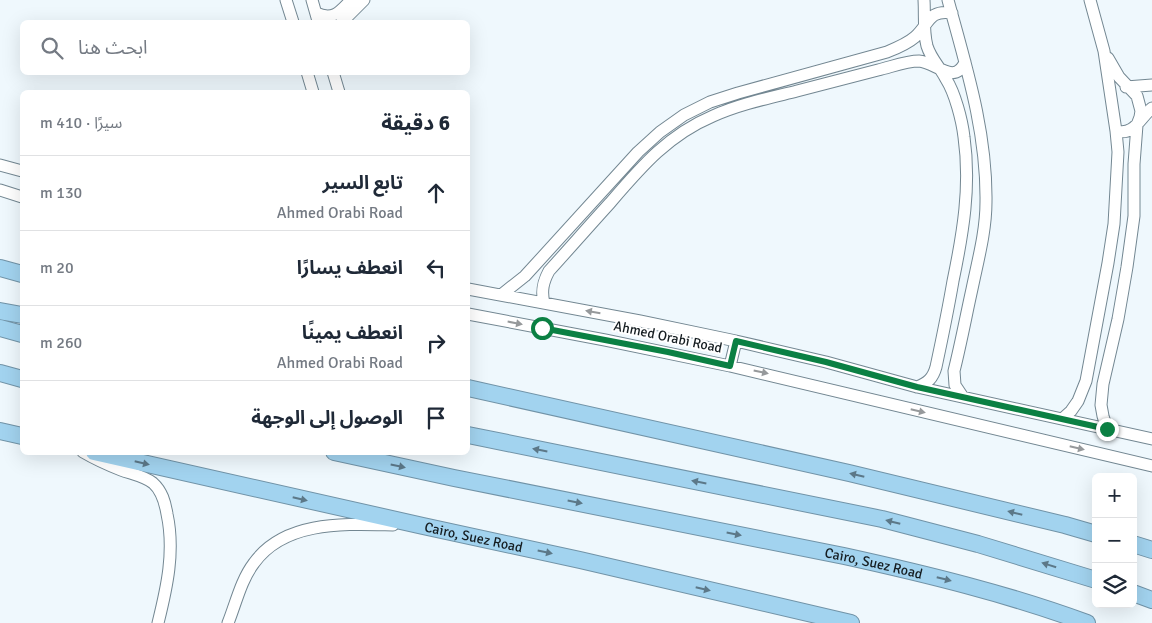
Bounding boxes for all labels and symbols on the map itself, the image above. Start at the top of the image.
one-way arrow [584,308,600,316]
route start [531,317,554,340]
street label: Ahmed Orabi Road [612,317,724,357]
one-way arrow [508,320,524,328]
one-way arrow [753,368,768,376]
one-way arrow [911,407,926,415]
route end [1096,418,1119,441]
one-way arrow [1069,444,1084,452]
one-way arrow [532,445,548,453]
one-way arrow [134,459,149,467]
one-way arrow [391,462,406,470]
one-way arrow [849,471,864,479]
one-way arrow [692,478,707,486]
one-way arrow [293,495,308,503]
one-way arrow [567,498,582,506]
one-way arrow [1007,509,1022,517]
street label: Cairo, Suez Road [423,518,524,556]
one-way arrow [885,518,900,526]
one-way arrow [727,530,742,538]
street label: Cairo, Suez Road [823,544,924,582]
one-way arrow [537,549,553,557]
one-way arrow [1042,561,1057,568]
one-way arrow [937,576,952,584]
one-way arrow [695,585,710,593]

